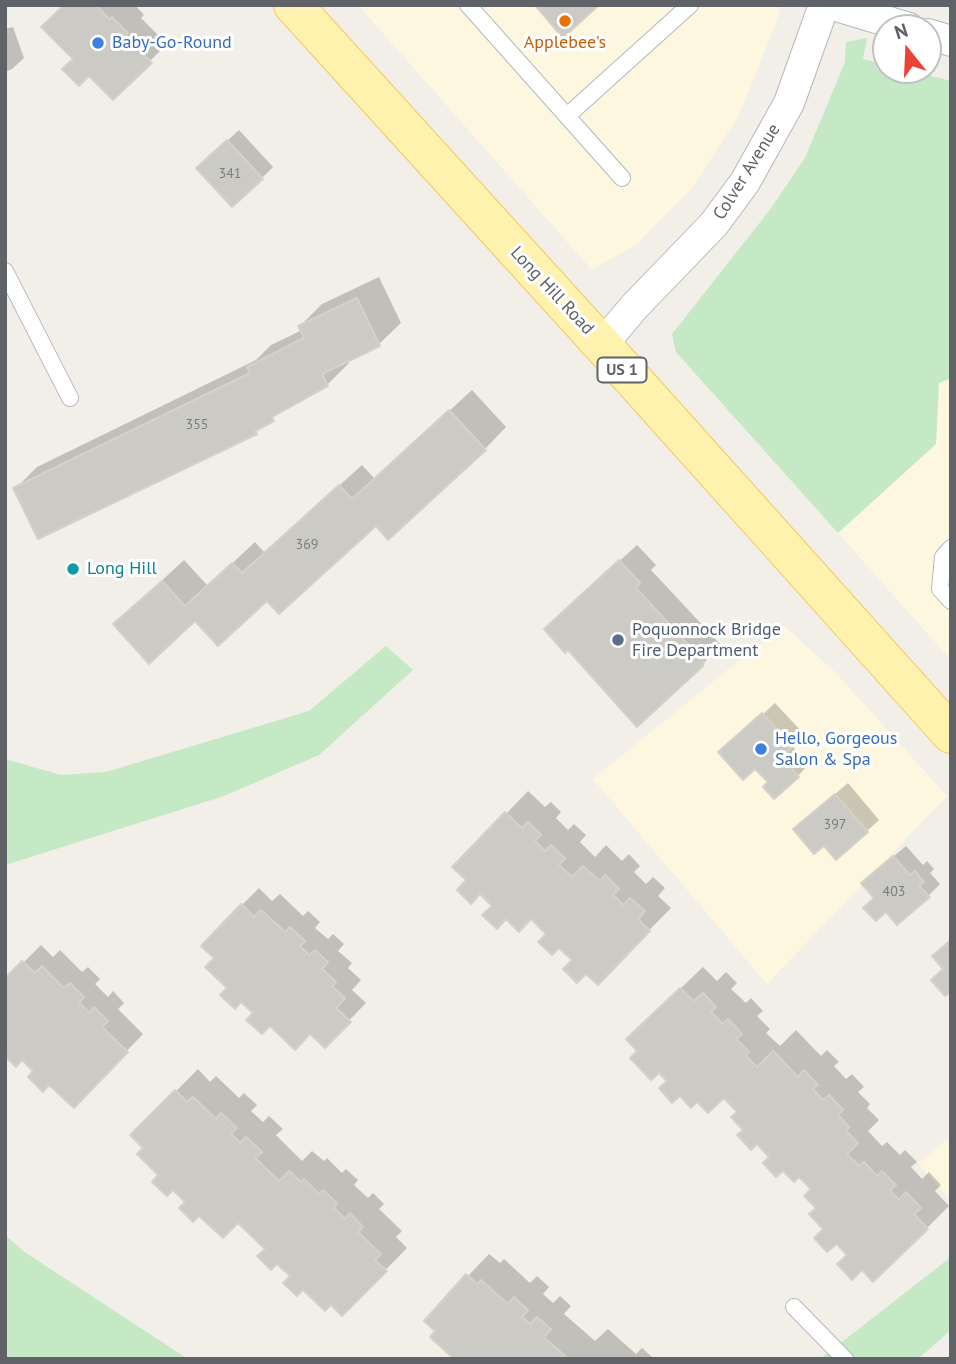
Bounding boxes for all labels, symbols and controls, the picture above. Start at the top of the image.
marker: Applebee's [557,13,573,29]
north arrow [872,14,942,84]
text: N [891,18,911,44]
place label: Baby-Go-Round [112,32,232,54]
place label: Applebee's [524,32,606,54]
marker: Baby-Go-Round [90,35,106,51]
street label: Colver Avenue [709,120,785,224]
house number: 341 [219,166,241,182]
street label: Long Hill Road [506,242,598,340]
road number: US 1 [598,358,646,382]
house number: 355 [186,417,208,433]
house number: 369 [296,537,318,553]
place label: Long Hill [87,558,157,580]
marker: Long Hill [65,561,81,577]
place label: Poquonnock Bridge Fire Department [632,619,781,662]
marker: Poquonnock Bridge Fire Department [610,632,626,648]
place label: Hello, Gorgeous Salon & Spa [775,728,897,770]
marker: Hello, Gorgeous Salon & Spa [753,741,769,757]
house number: 397 [824,817,846,833]
house number: 403 [883,884,905,900]

